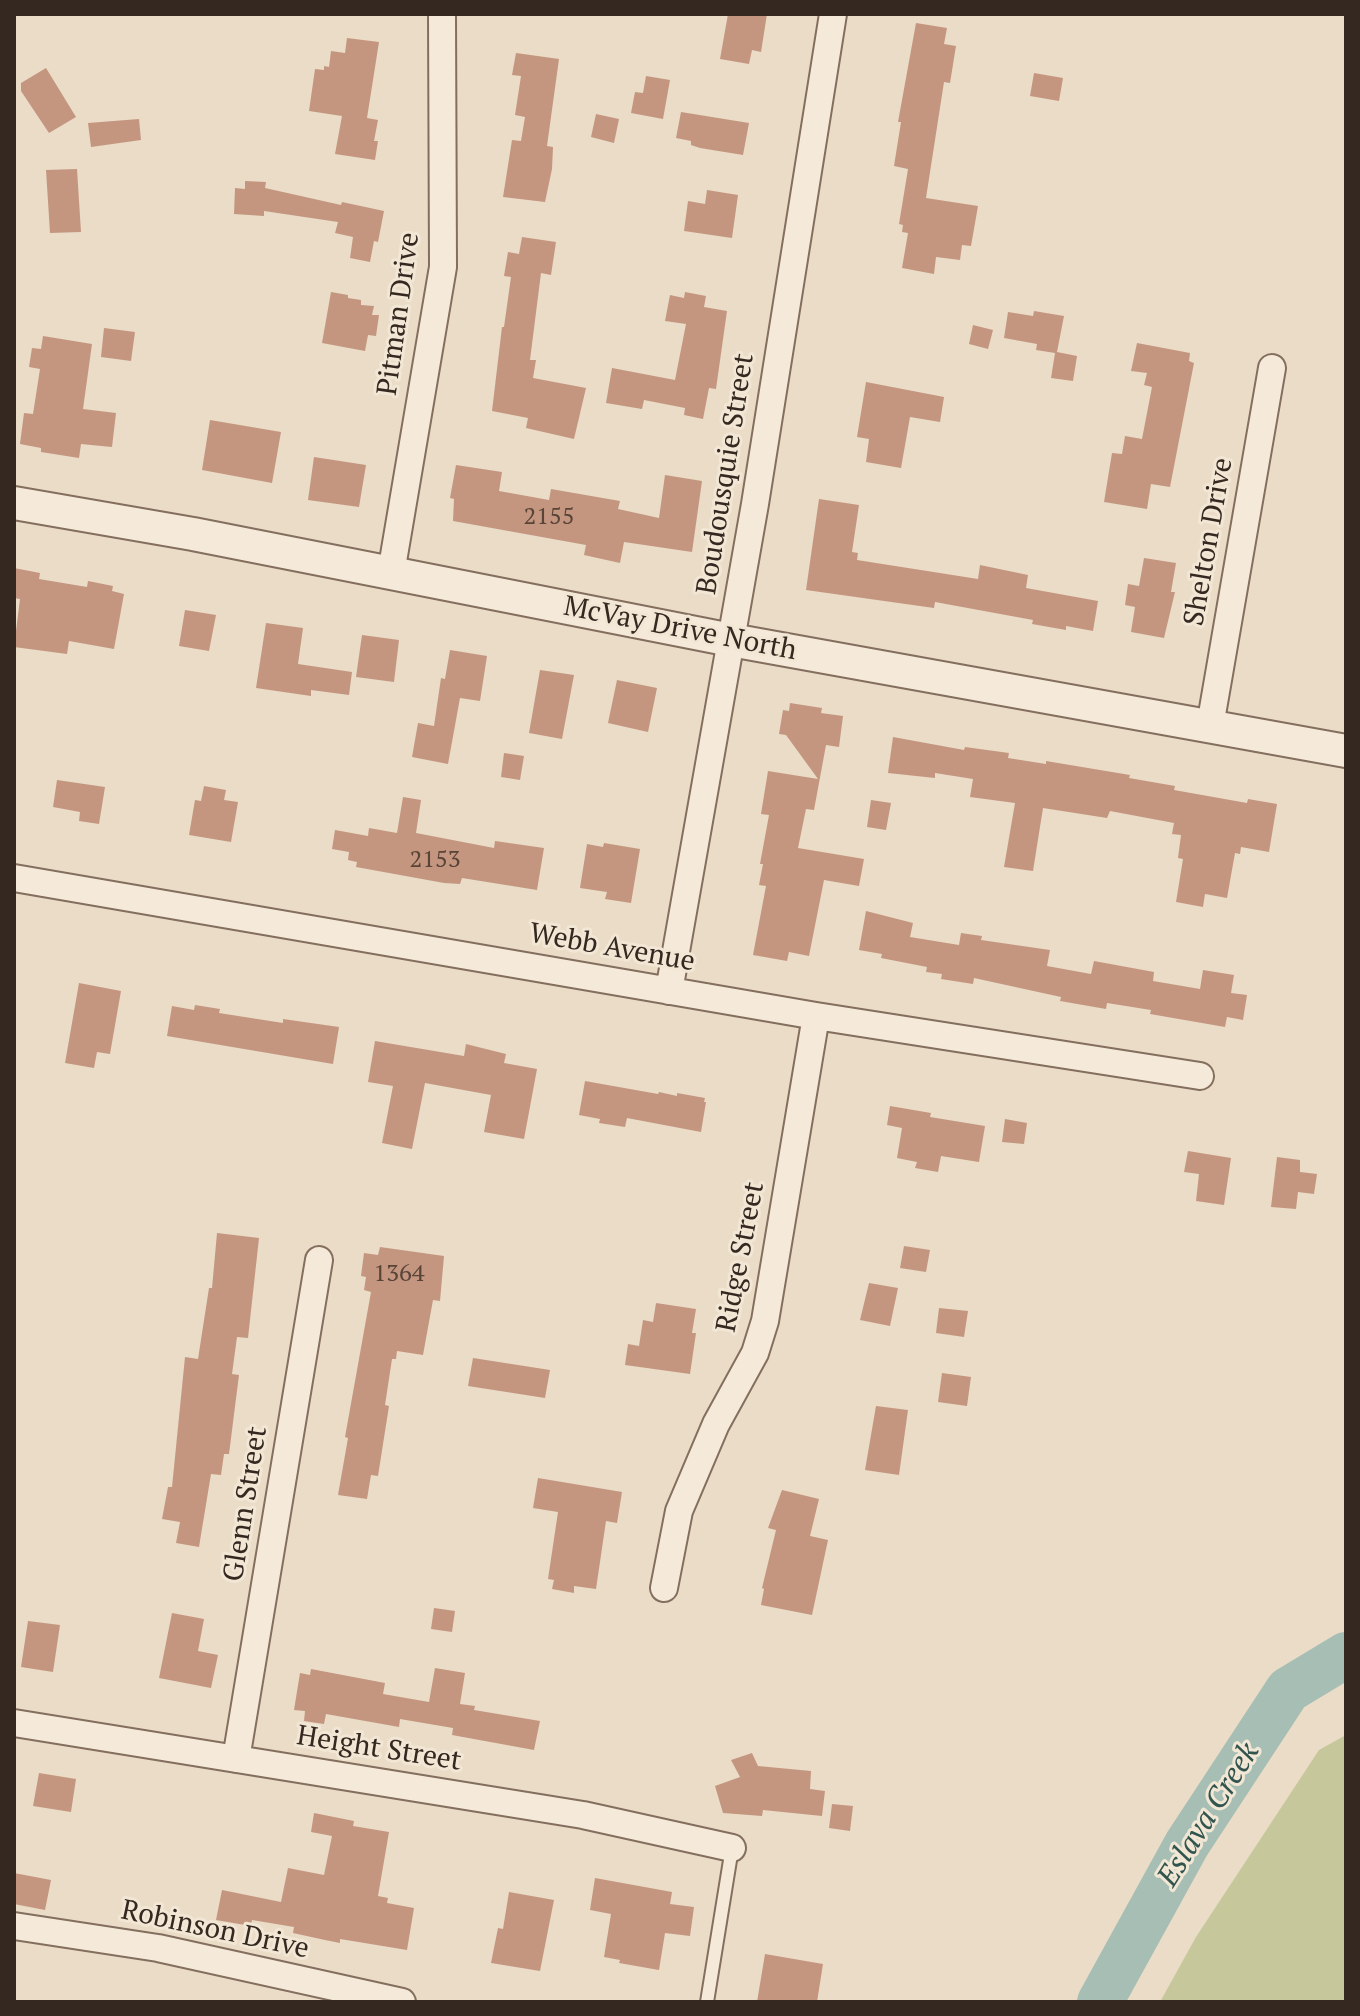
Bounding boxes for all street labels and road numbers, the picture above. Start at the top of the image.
street label: Pitman Drive [371,230,427,398]
street label: Boudousquie Street [690,351,762,597]
street label: Shelton Drive [1178,455,1240,629]
street label: McVay Drive North [561,590,799,668]
street label: Webb Avenue [527,917,697,979]
street label: Ridge Street [710,1179,772,1335]
street label: Glenn Street [217,1424,275,1584]
street label: Height Street [294,1719,464,1779]
street label: Robinson Drive [118,1894,312,1966]

